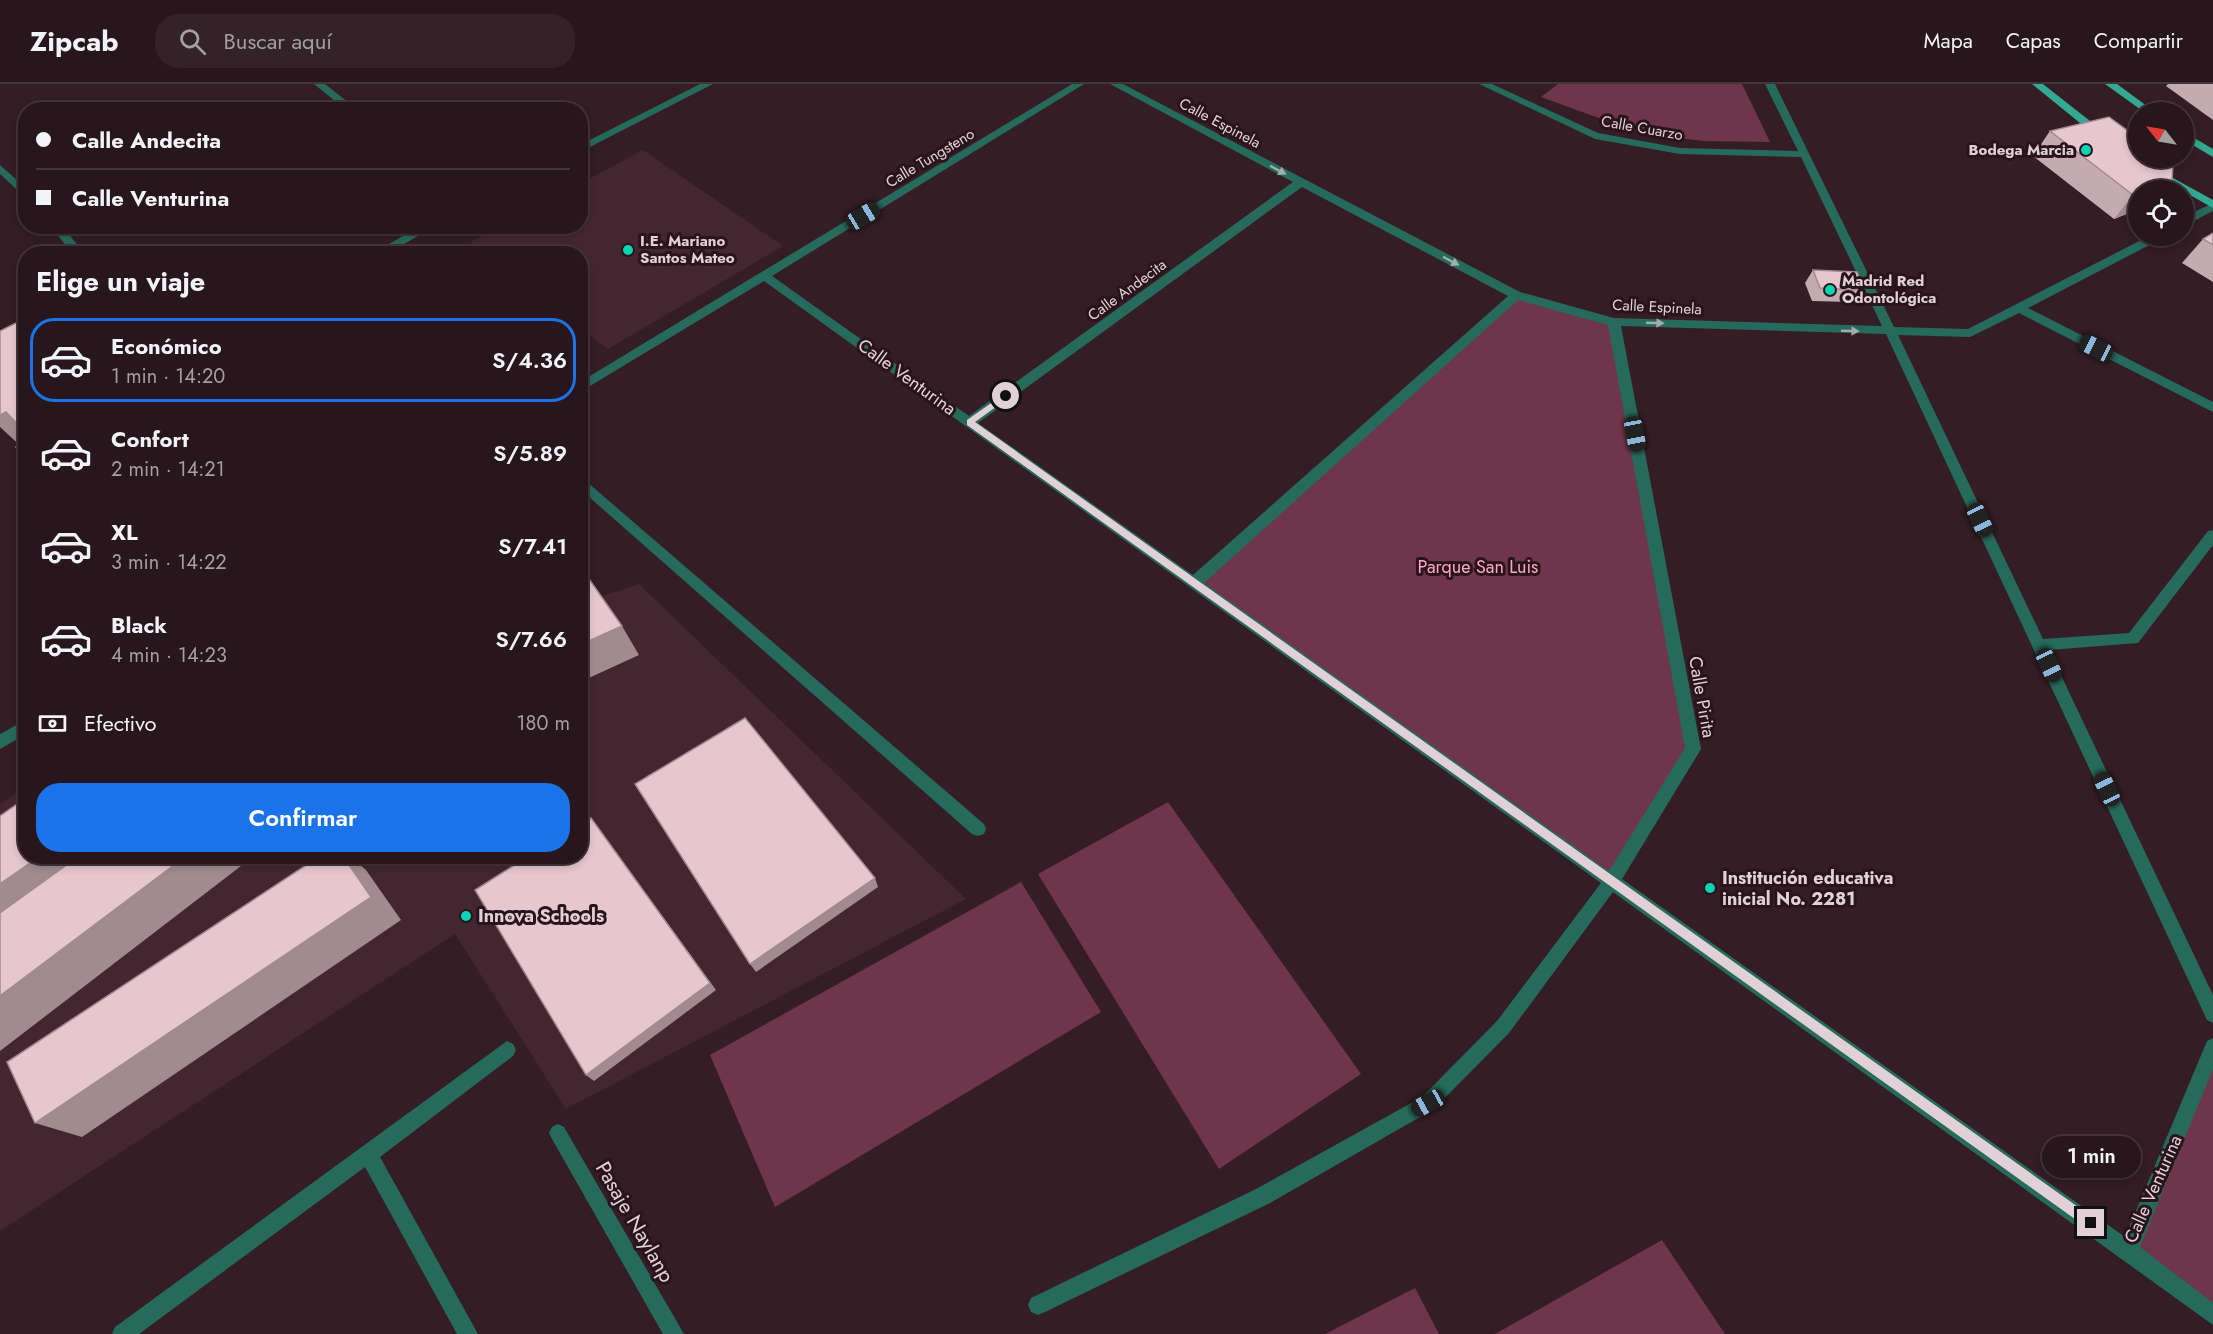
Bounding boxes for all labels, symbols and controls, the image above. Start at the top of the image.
search box [155,14,575,68]
text: Zipcab [30,21,119,62]
icon: search [176,25,209,58]
text: Buscar aquí [224,25,332,57]
text: Mapa [1924,26,1973,56]
text: Capas [2006,26,2061,56]
text: Compartir [2094,26,2183,56]
street label: Calle Espinela [1175,92,1265,154]
north arrow [2128,102,2194,168]
map controls [2128,102,2194,246]
street label: Calle Cuarzo [1599,110,1685,146]
street label: Calle Tungsteno [881,123,979,193]
text: Calle Andecita [72,124,221,156]
place label: Bodega Marcia [1969,139,2074,161]
marker: Bodega Marcia [2079,143,2093,157]
one-way arrow [1270,165,1287,175]
button: locate [2128,180,2194,246]
text: Calle Venturina [72,182,229,214]
car [843,199,883,233]
place label: I.E. Mariano Santos Mateo [640,230,735,269]
marker: I.E. Mariano Santos Mateo [621,243,635,257]
street label: Calle Andecita [1083,254,1171,326]
one-way arrow [1443,256,1460,266]
text: Elige un viaje [36,262,205,301]
place label: Madrid Red Odontológica [1842,270,1936,309]
marker: Madrid Red Odontológica [1823,283,1837,297]
street label: Calle Espinela [1612,294,1702,320]
one-way arrow [1645,319,1664,328]
one-way arrow [1840,326,1859,335]
text: Económico [111,330,222,362]
street label: Calle Venturina [852,332,962,422]
car [2076,332,2116,364]
icon: car [39,333,93,387]
text: S/4.36 [492,344,567,376]
text: 1 min · 14:20 [111,362,225,391]
route start [992,382,1019,409]
car [1623,415,1647,453]
text: Confort [111,423,189,455]
icon: car [39,426,93,480]
text: S/5.89 [493,437,567,469]
text: 2 min · 14:21 [111,455,225,484]
car [1964,500,1996,540]
text: XL [111,516,138,548]
icon: car [39,519,93,573]
text: S/7.41 [498,530,567,562]
text: 3 min · 14:22 [111,548,227,577]
park label: Parque San Luis [1418,554,1538,580]
text: Black [111,609,167,641]
icon: car [39,612,93,666]
text: S/7.66 [495,623,567,655]
text: 4 min · 14:23 [111,641,227,670]
car [2033,645,2065,685]
street label: Calle Pirita [1682,654,1722,740]
icon: cash [36,707,69,740]
text: Efectivo [84,707,157,739]
text: 180 m [516,709,570,738]
car [2091,769,2123,809]
button: Confirmar [36,783,570,852]
place label: Institución educativa inicial No. 2281 [1722,865,1894,912]
marker: Institución educativa inicial No. 2281 [1703,881,1717,895]
place label: Innova Schools [478,903,604,929]
marker: Innova Schools [459,909,473,923]
car [1408,1086,1448,1120]
street label: Calle Venturina [2118,1131,2188,1247]
callout: 1 min [2042,1136,2140,1178]
text: 1 min [2067,1142,2116,1171]
street label: Pasaje Naylanp [588,1156,682,1288]
route end [2077,1209,2104,1236]

